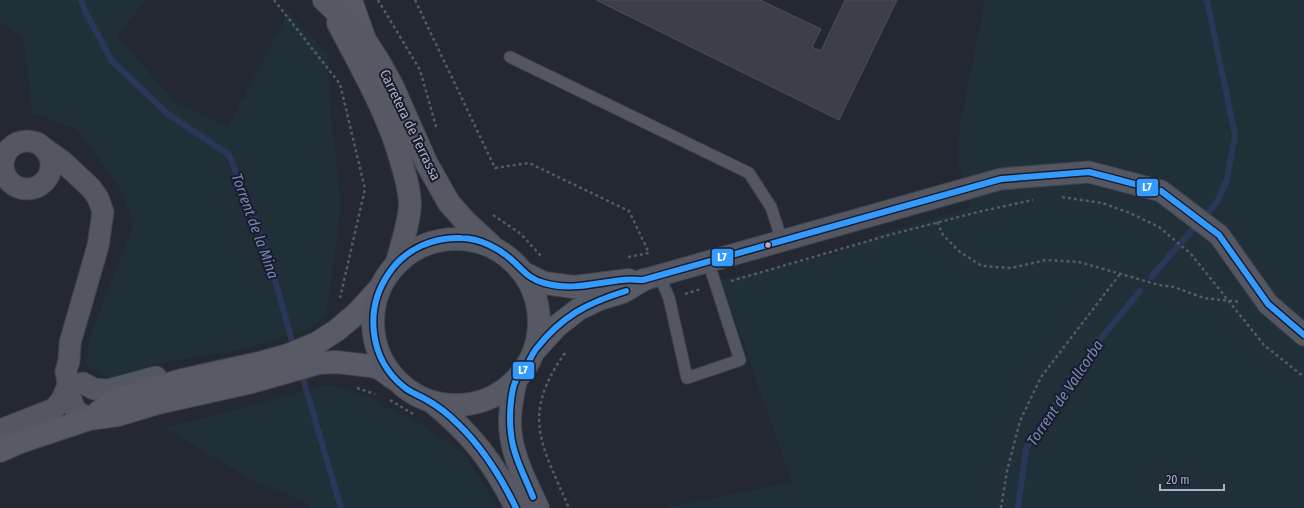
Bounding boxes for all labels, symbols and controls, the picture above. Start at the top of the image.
street label: Carretera de Terrassa [376,67,444,183]
water label: Torrent de la Mina [228,171,282,281]
line badge: L7 [1136,178,1159,197]
text: L7 [1142,181,1152,194]
unlabelled marker [763,240,773,250]
line badge: L7 [711,248,734,267]
text: L7 [717,251,727,264]
water label: Torrent de Vallcorba [1023,337,1107,449]
line badge: L7 [512,361,535,380]
text: L7 [518,364,528,377]
scale bar [1160,466,1224,492]
text: 20 m [1166,473,1190,487]

